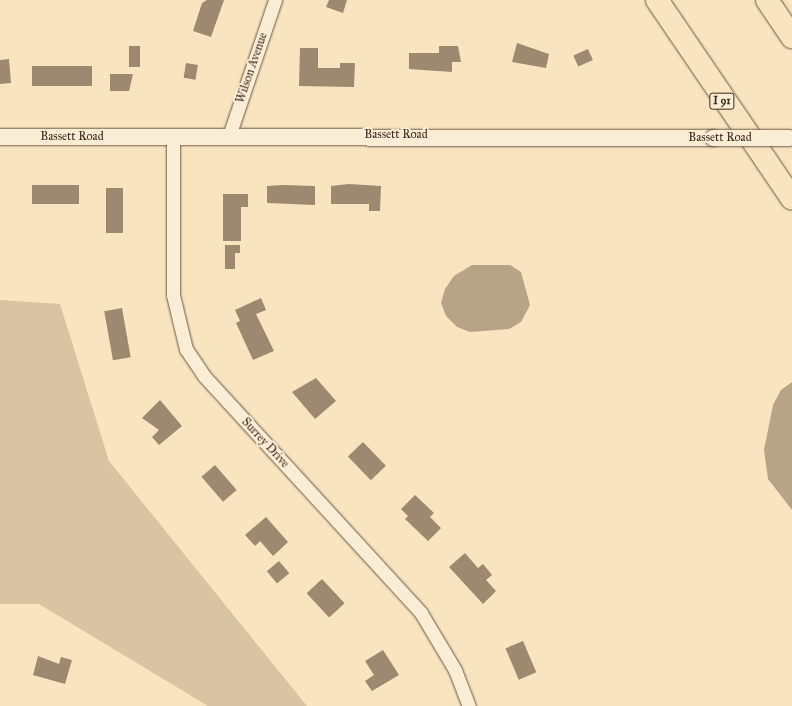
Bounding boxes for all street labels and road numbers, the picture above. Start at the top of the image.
street label: Wilson Avenue [233,31,271,105]
road number: I 91 [709,92,735,110]
street label: Bassett Road [364,128,428,142]
street label: Bassett Road [40,130,104,144]
street label: Bassett Road [688,131,752,145]
street label: Surrey Drive [238,415,292,471]

